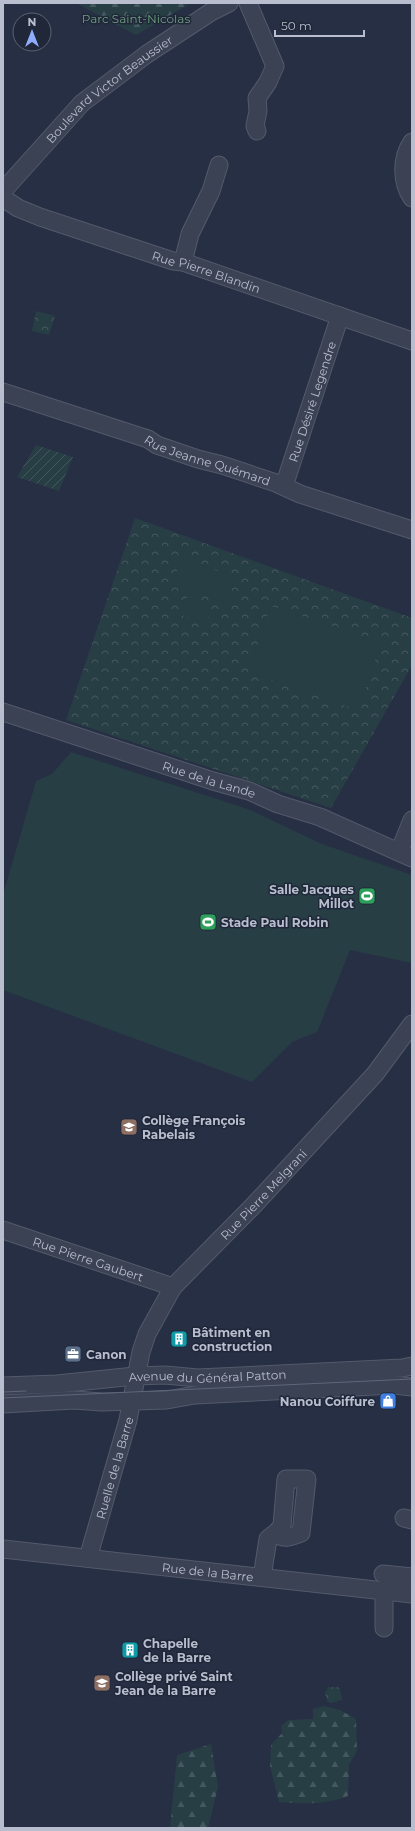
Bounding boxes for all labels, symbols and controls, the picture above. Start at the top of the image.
park label: Parc Saint-Nicolas [82,11,190,26]
north arrow [12,12,52,52]
scale bar [275,12,364,38]
text: N [28,15,36,29]
text: 50 m [281,18,312,33]
street label: Boulevard Victor Beaussier [42,32,175,146]
street label: Rue Pierre Blandin [150,247,263,296]
street label: Rue Désiré Legendre [285,339,339,464]
street label: Rue Jeanne Quémard [142,431,272,488]
street label: Rue de la Lande [161,757,258,801]
place label: Salle Jacques Millot [269,882,355,911]
sports icon: Salle Jacques Millot [357,886,377,906]
sports icon: Stade Paul Robin [198,912,218,932]
place label: Stade Paul Robin [221,915,329,930]
place label: Collège François Rabelais [142,1113,246,1142]
school or university icon: Collège François Rabelais [119,1117,139,1137]
street label: Rue Pierre Melgrani [217,1146,309,1243]
street label: Rue Pierre Gaubert [31,1233,146,1284]
place label: Bâtiment en construction [192,1325,272,1354]
building icon: Bâtiment en construction [169,1329,189,1349]
office icon: Canon [63,1344,83,1364]
place label: Canon [86,1347,127,1362]
street label: Avenue du Général Patton [128,1366,287,1386]
shop icon: Nanou Coiffure [378,1391,398,1411]
place label: Nanou Coiffure [280,1394,375,1409]
street label: Ruelle de la Barre [92,1415,136,1521]
street label: Rue de la Barre [161,1559,254,1584]
place label: Chapelle de la Barre [143,1636,211,1665]
building icon: Chapelle de la Barre [120,1640,140,1660]
place label: Collège privé Saint Jean de la Barre [114,1669,233,1698]
school or university icon: Collège privé Saint Jean de la Barre [92,1673,112,1693]

